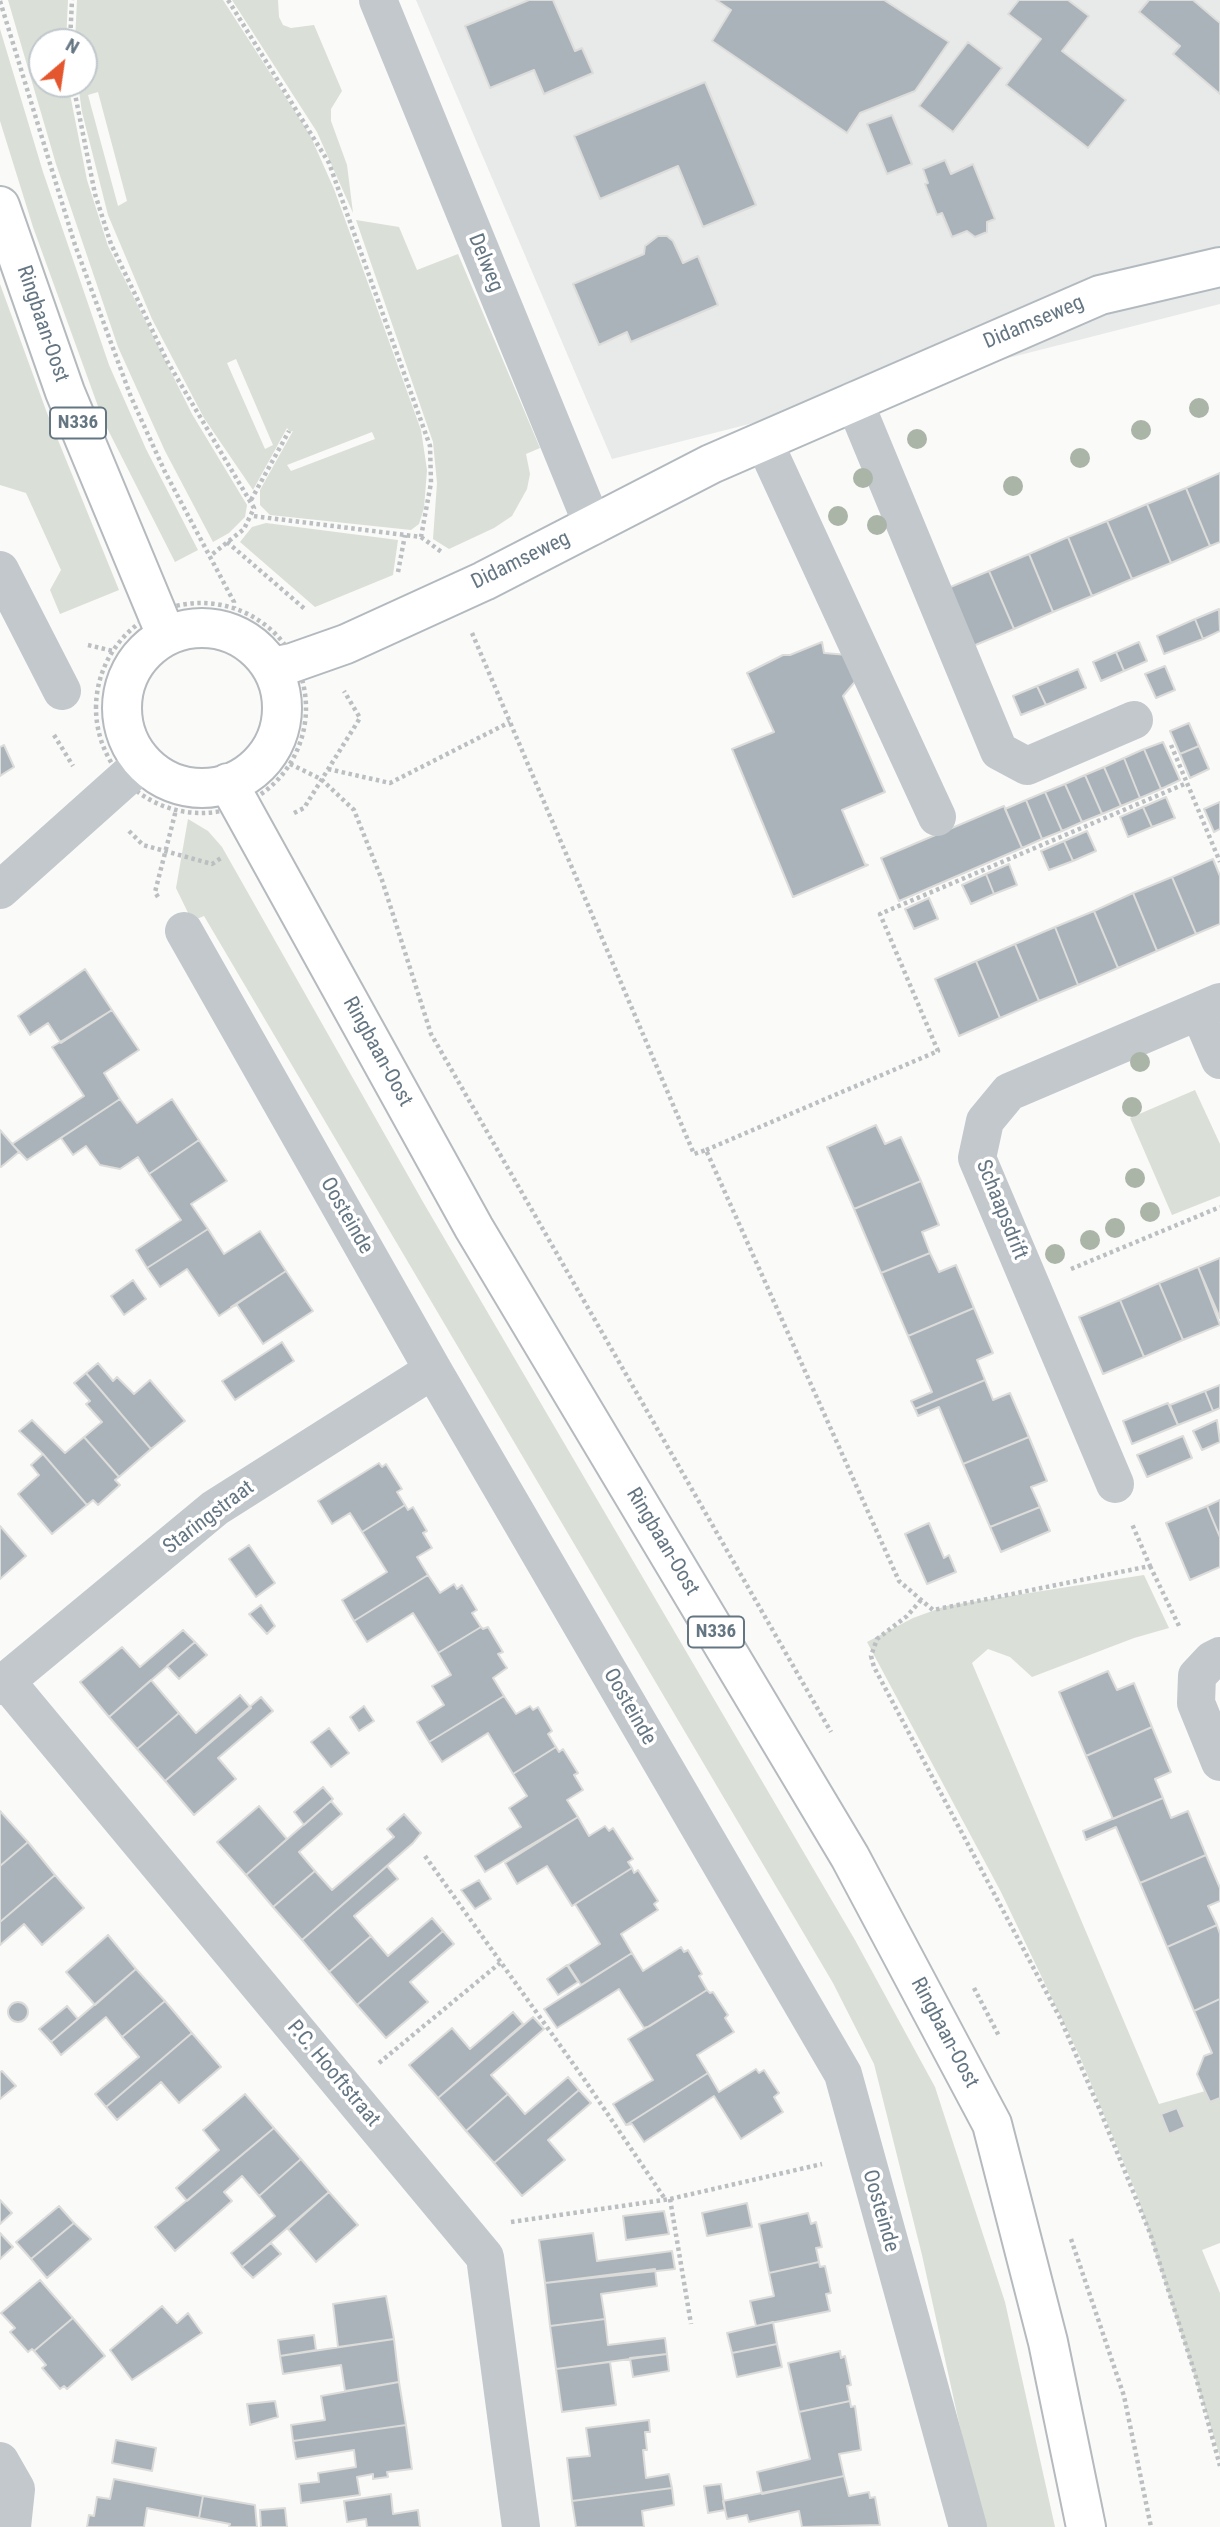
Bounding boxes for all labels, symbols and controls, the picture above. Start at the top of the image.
north arrow [28,28,98,98]
text: N [62,33,83,59]
street label: Delweg [462,230,508,296]
street label: Ringbaan-Oost [10,263,74,385]
street label: Didamseweg [980,291,1088,355]
road number: N336 [50,408,106,438]
street label: Didamseweg [468,526,574,596]
street label: Ringbaan-Oost [337,993,417,1111]
street label: Schaapsdrift [970,1156,1032,1264]
street label: Oosteinde [314,1173,378,1259]
street label: Staringstraat [159,1476,259,1560]
street label: Ringbaan-Oost [620,1484,704,1600]
road number: N336 [688,1616,744,1648]
street label: Oosteinde [597,1664,661,1750]
street label: Ringbaan-Oost [904,1974,984,2092]
street label: P.C. Hooftstraat [281,2016,385,2132]
street label: Oosteinde [856,2167,904,2255]

